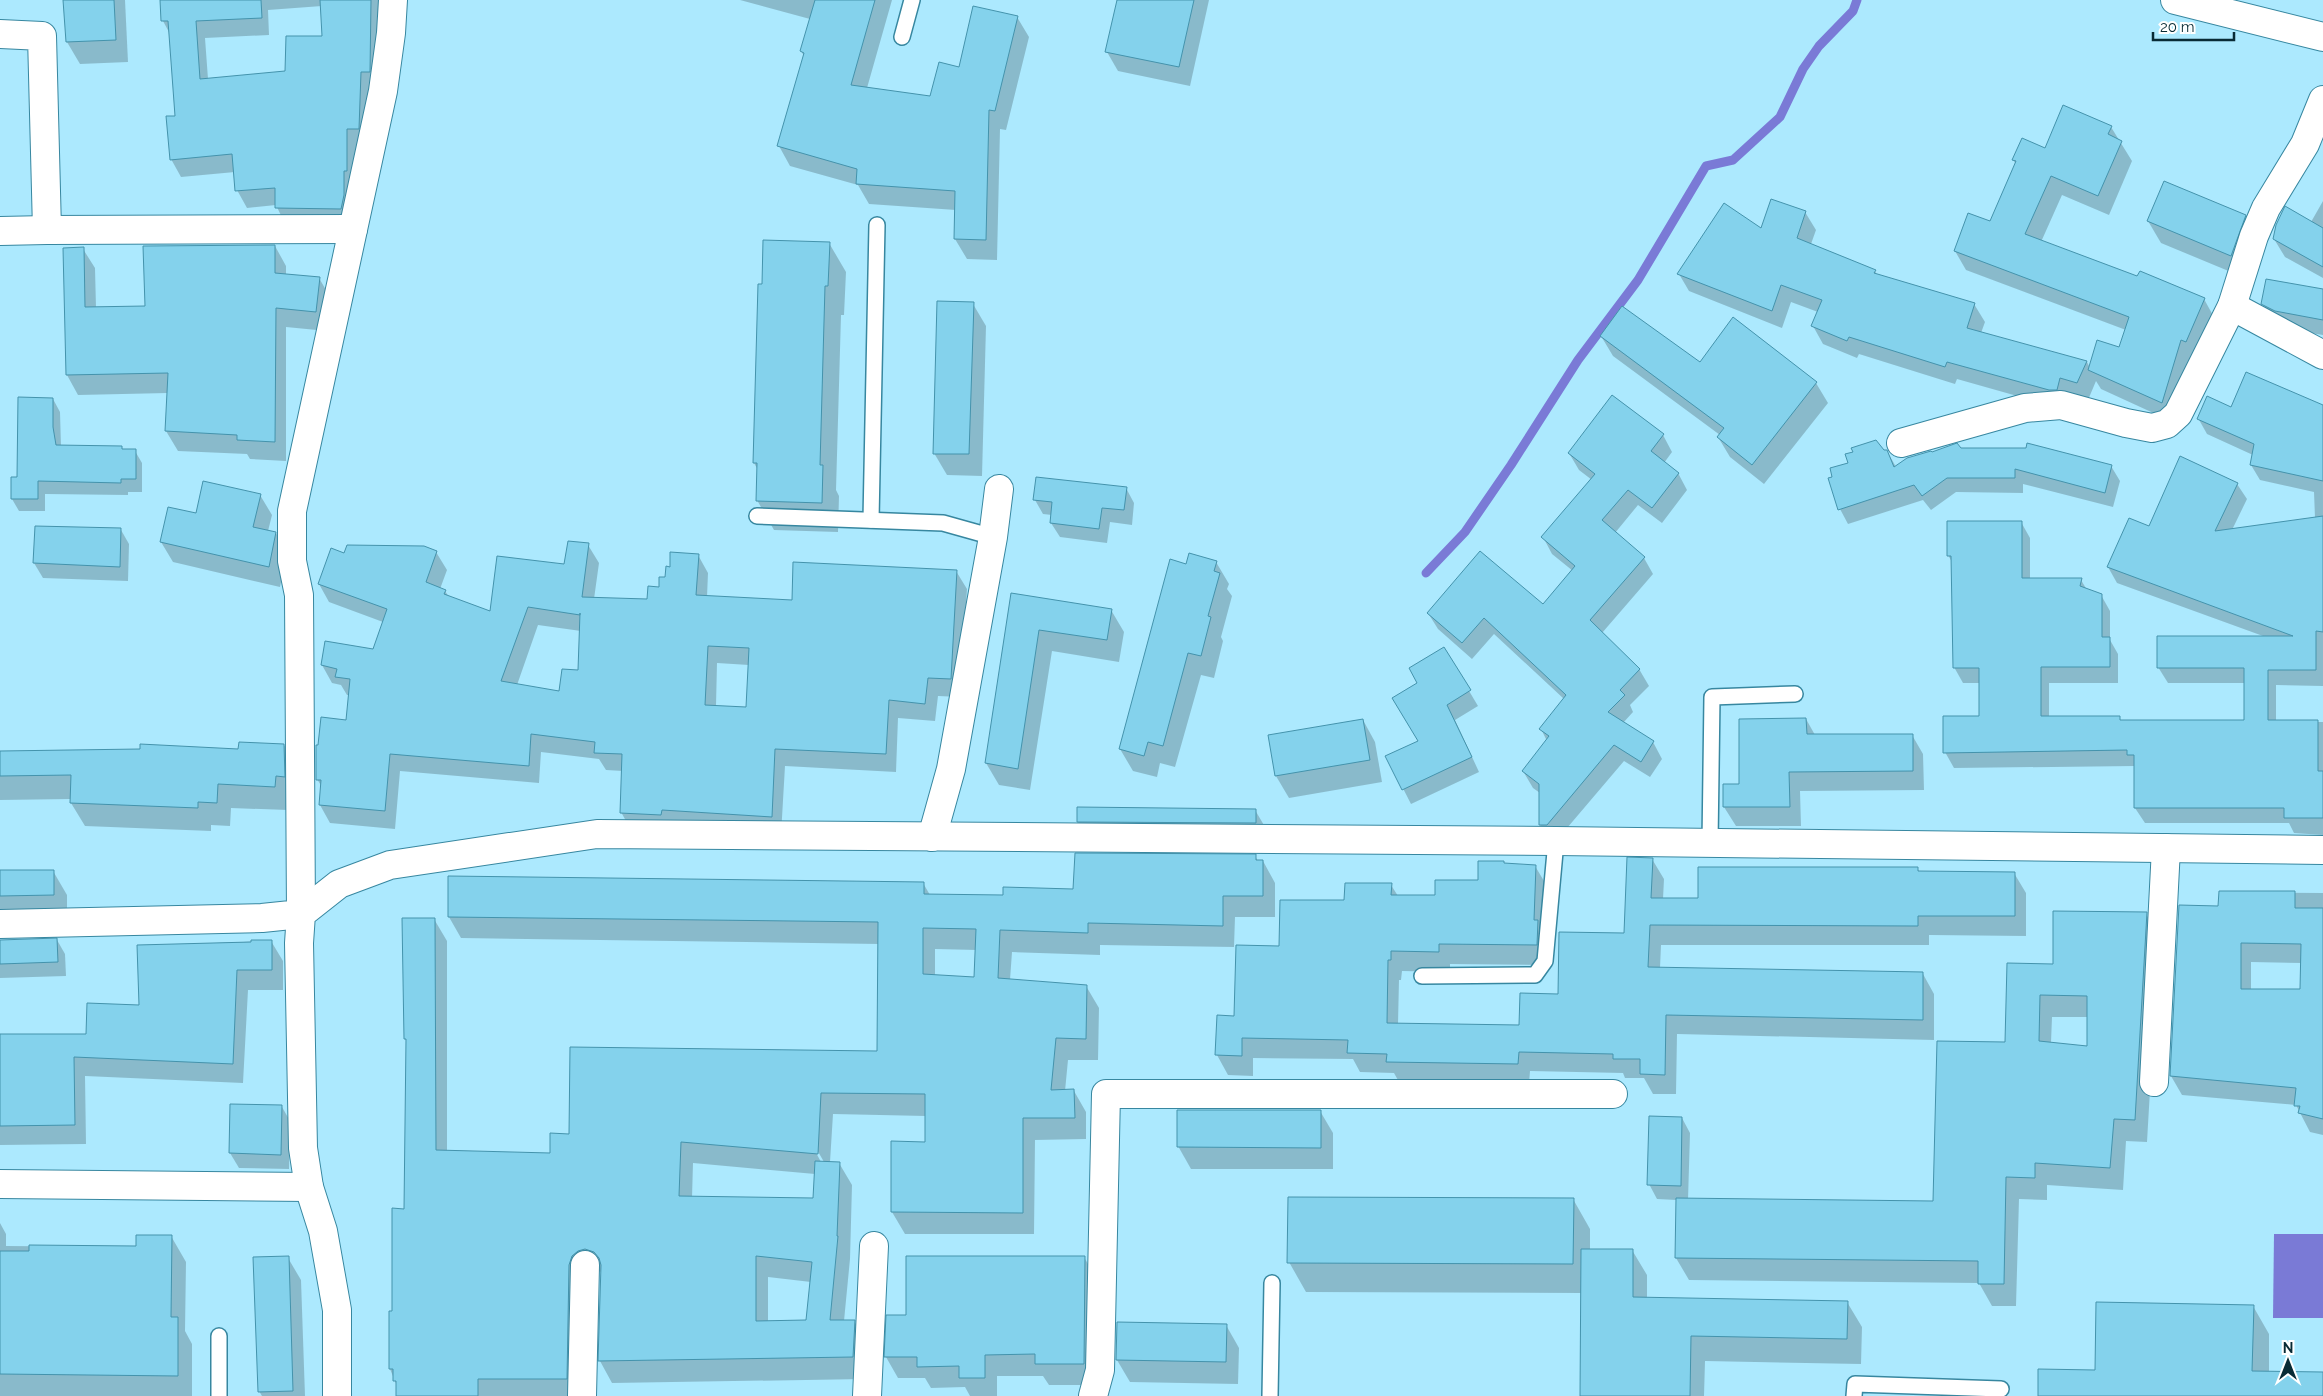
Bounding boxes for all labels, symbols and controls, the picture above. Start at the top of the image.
scale bar [2153,10,2234,42]
text: 20 m [2160,18,2195,36]
north arrow [2263,1336,2313,1386]
text: N [2283,1340,2293,1356]

